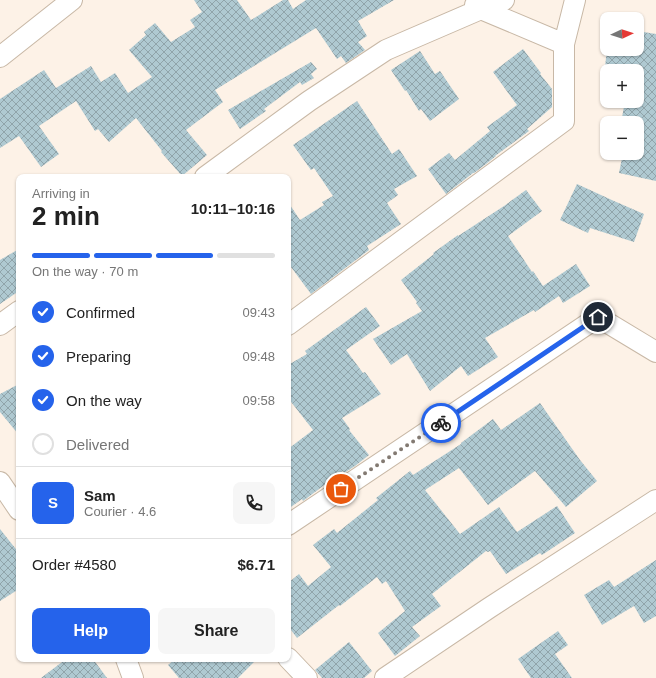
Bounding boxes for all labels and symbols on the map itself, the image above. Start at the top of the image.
north arrow [600,12,644,56]
pin [581,300,615,334]
courier [421,403,461,443]
pin [324,472,358,506]

